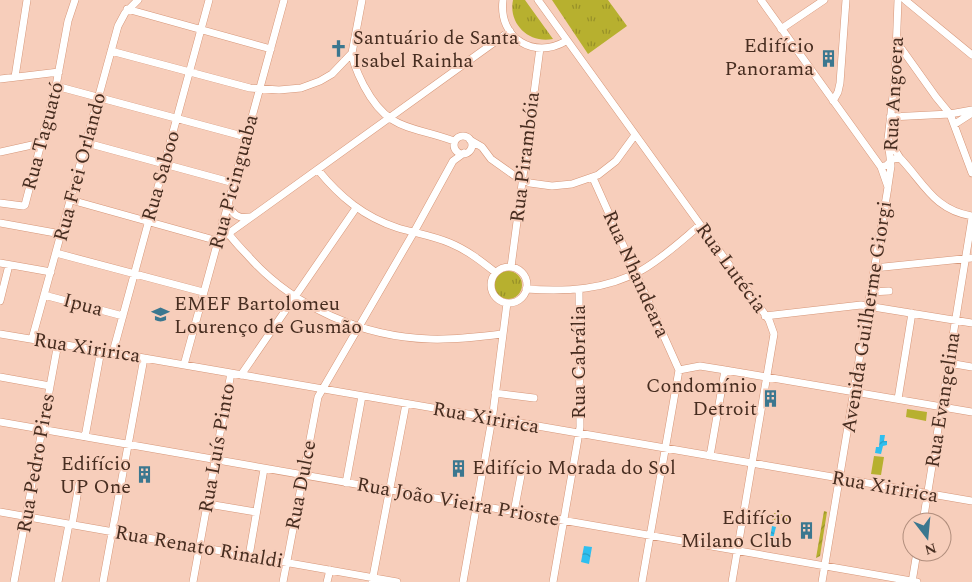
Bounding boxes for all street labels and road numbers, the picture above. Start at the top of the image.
street label: Rua Angoera [876,36,912,152]
street label: Rua Taguató [14,78,72,194]
street label: Rua Frei Orlando [46,89,114,245]
street label: Rua Pirambóia [502,90,548,224]
street label: Rua Picinguaba [202,111,266,253]
street label: Rua Saboo [134,127,188,225]
street label: Avenida Guilherme Giorgi [834,199,900,435]
street label: Rua Nhandeara [594,205,678,343]
street label: Rua Lutécia [688,217,774,320]
street label: Ipua [60,285,106,325]
street label: Rua Cabrália [564,305,594,419]
street label: Rua Xiririca [31,325,143,371]
street label: Rua Evangelina [917,330,969,470]
street label: Rua Luís Pinto [191,381,243,515]
street label: Rua Pedro Pires [9,391,63,535]
street label: Rua Xiririca [430,394,542,442]
street label: Rua Dulce [278,437,324,533]
street label: Rua Xiririca [829,463,941,511]
street label: Rua João Vieira Prioste [354,469,562,535]
street label: Rua Renato Rinaldi [113,517,285,577]

